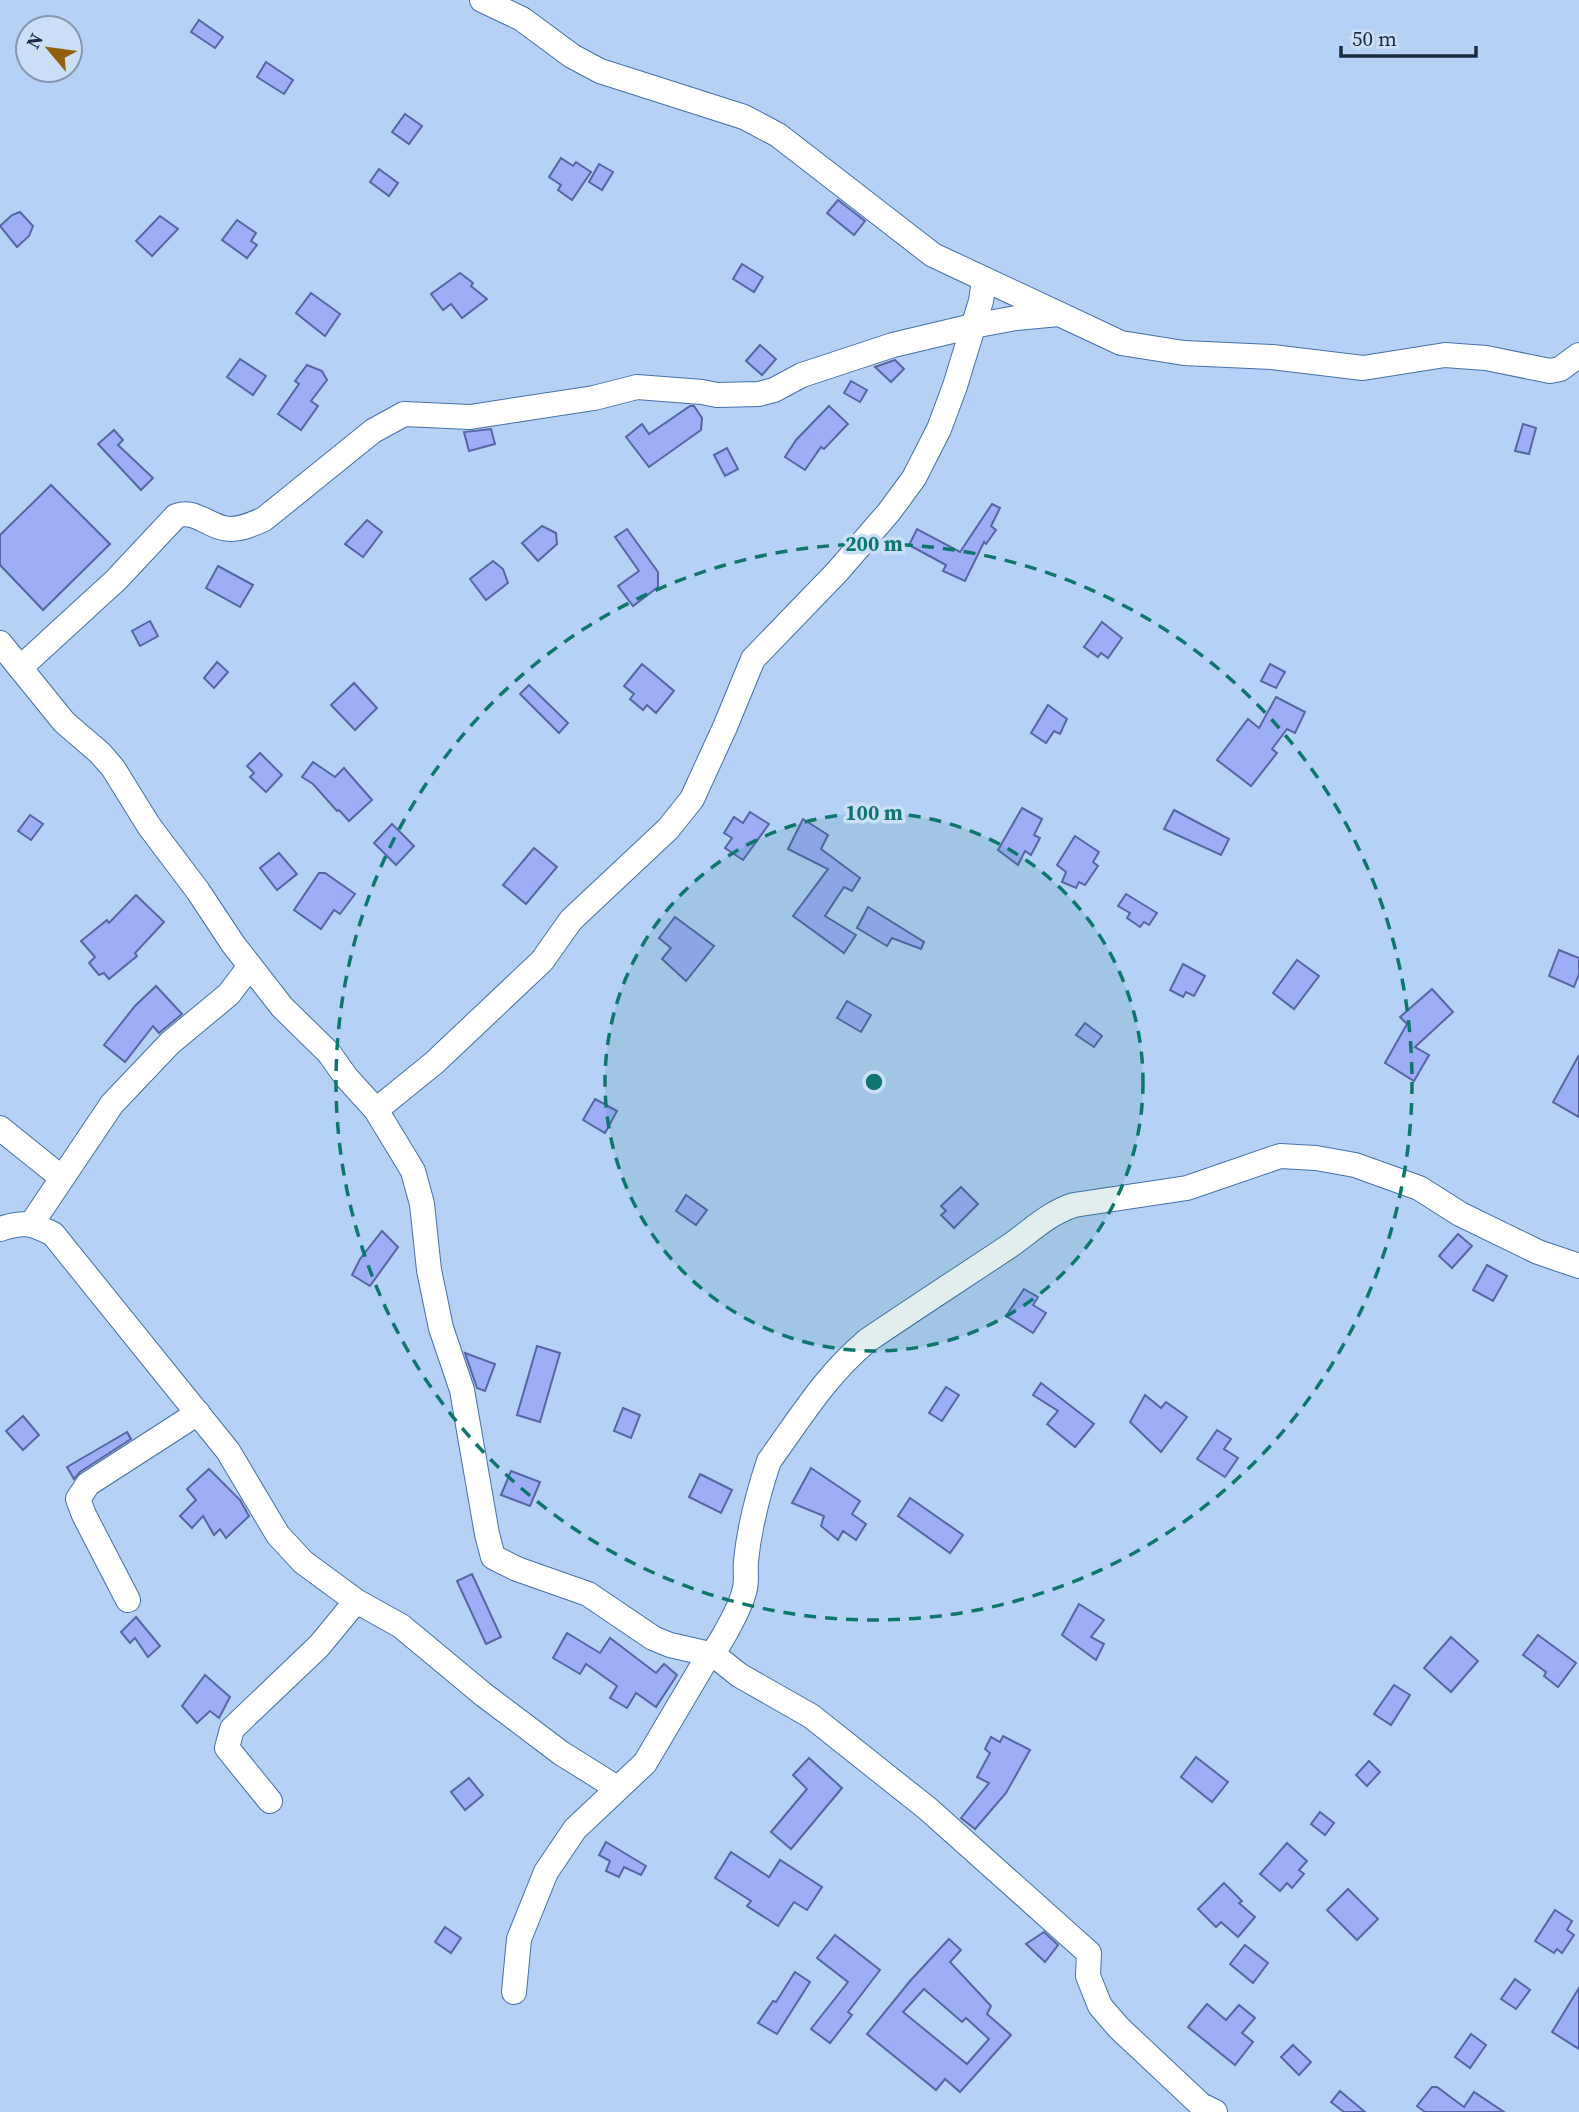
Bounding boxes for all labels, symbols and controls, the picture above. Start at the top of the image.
north arrow [14,14,84,84]
scale bar [1341,14,1476,58]
text: 50 m [1352,24,1397,53]
text: N [19,28,49,53]
text: 200 m [845,529,903,558]
text: 100 m [845,798,903,827]
centre of rings [862,1070,886,1094]

